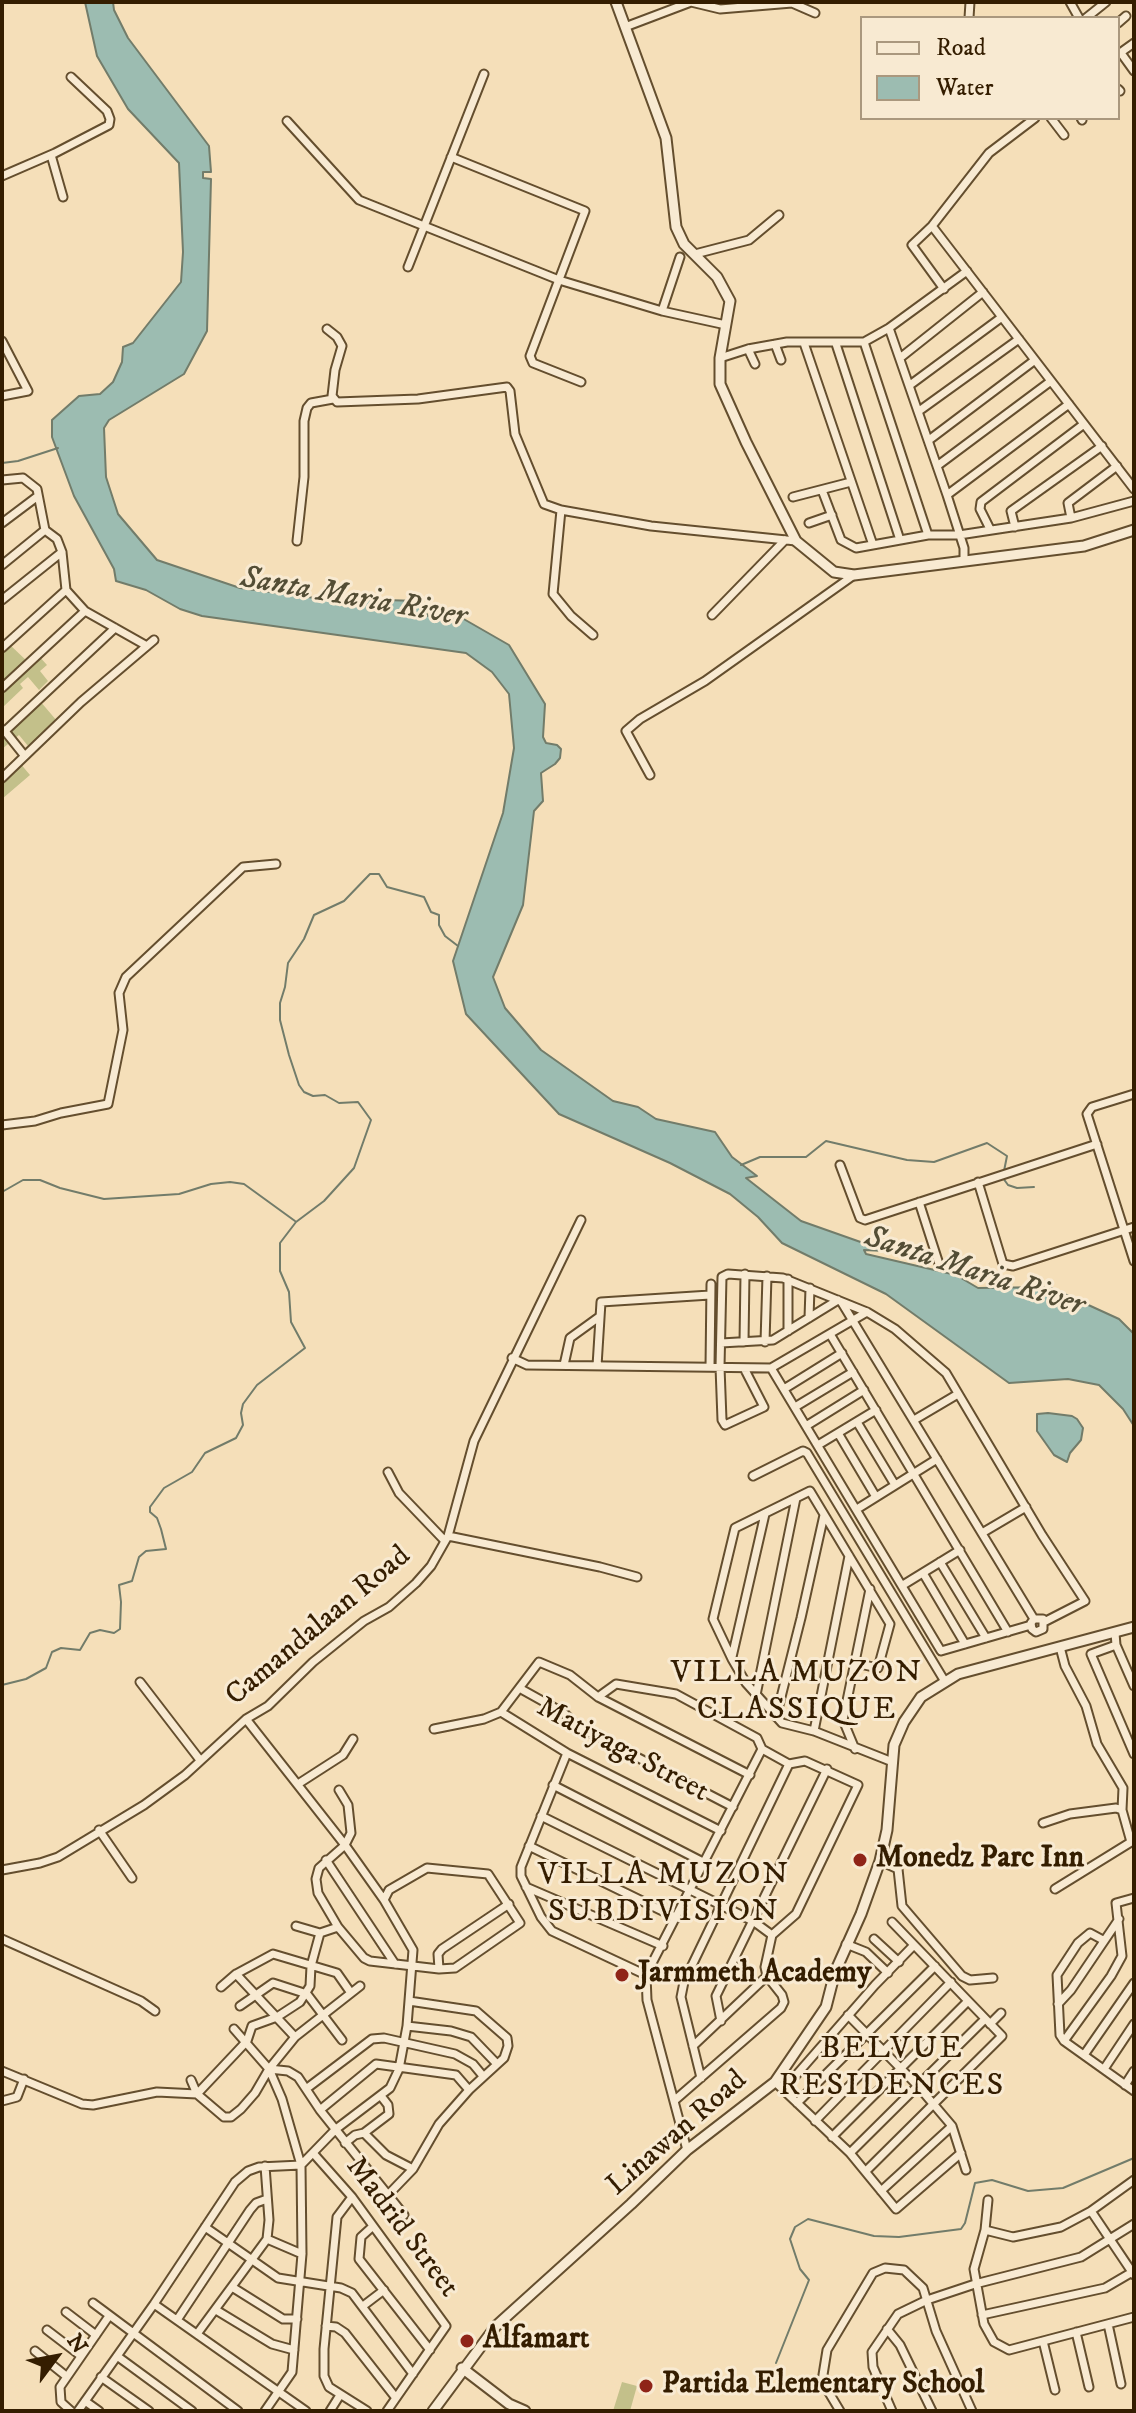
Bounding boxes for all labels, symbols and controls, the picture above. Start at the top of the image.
legend [860,16,1120,120]
text: Road [936,33,986,63]
text: Water [936,73,993,103]
water label: Santa Maria River [237,560,469,638]
water label: Santa Maria River [859,1219,1089,1327]
street label: Camandalaan Road [219,1539,419,1715]
district label: VILLA MUZON CLASSIQUE [671,1655,923,1730]
street label: Matiyaga Street [530,1691,714,1811]
place label: Monedz Parc Inn [876,1842,1084,1878]
marker: Monedz Parc Inn [851,1851,869,1869]
district label: VILLA MUZON SUBDIVISION [538,1857,790,1932]
place label: Jarmmeth Academy [638,1957,871,1993]
marker: Jarmmeth Academy [613,1966,631,1984]
district label: BELVUE RESIDENCES [779,2031,1005,2106]
street label: Linawan Road [601,2063,755,2205]
street label: Madrid Street [337,2151,465,2305]
north arrow [16,2317,96,2397]
place label: Alfamart [483,2323,589,2359]
text: N [61,2329,93,2359]
marker: Alfamart [458,2332,476,2350]
place label: Partida Elementary School [662,2368,984,2404]
marker: Partida Elementary School [637,2377,655,2395]

